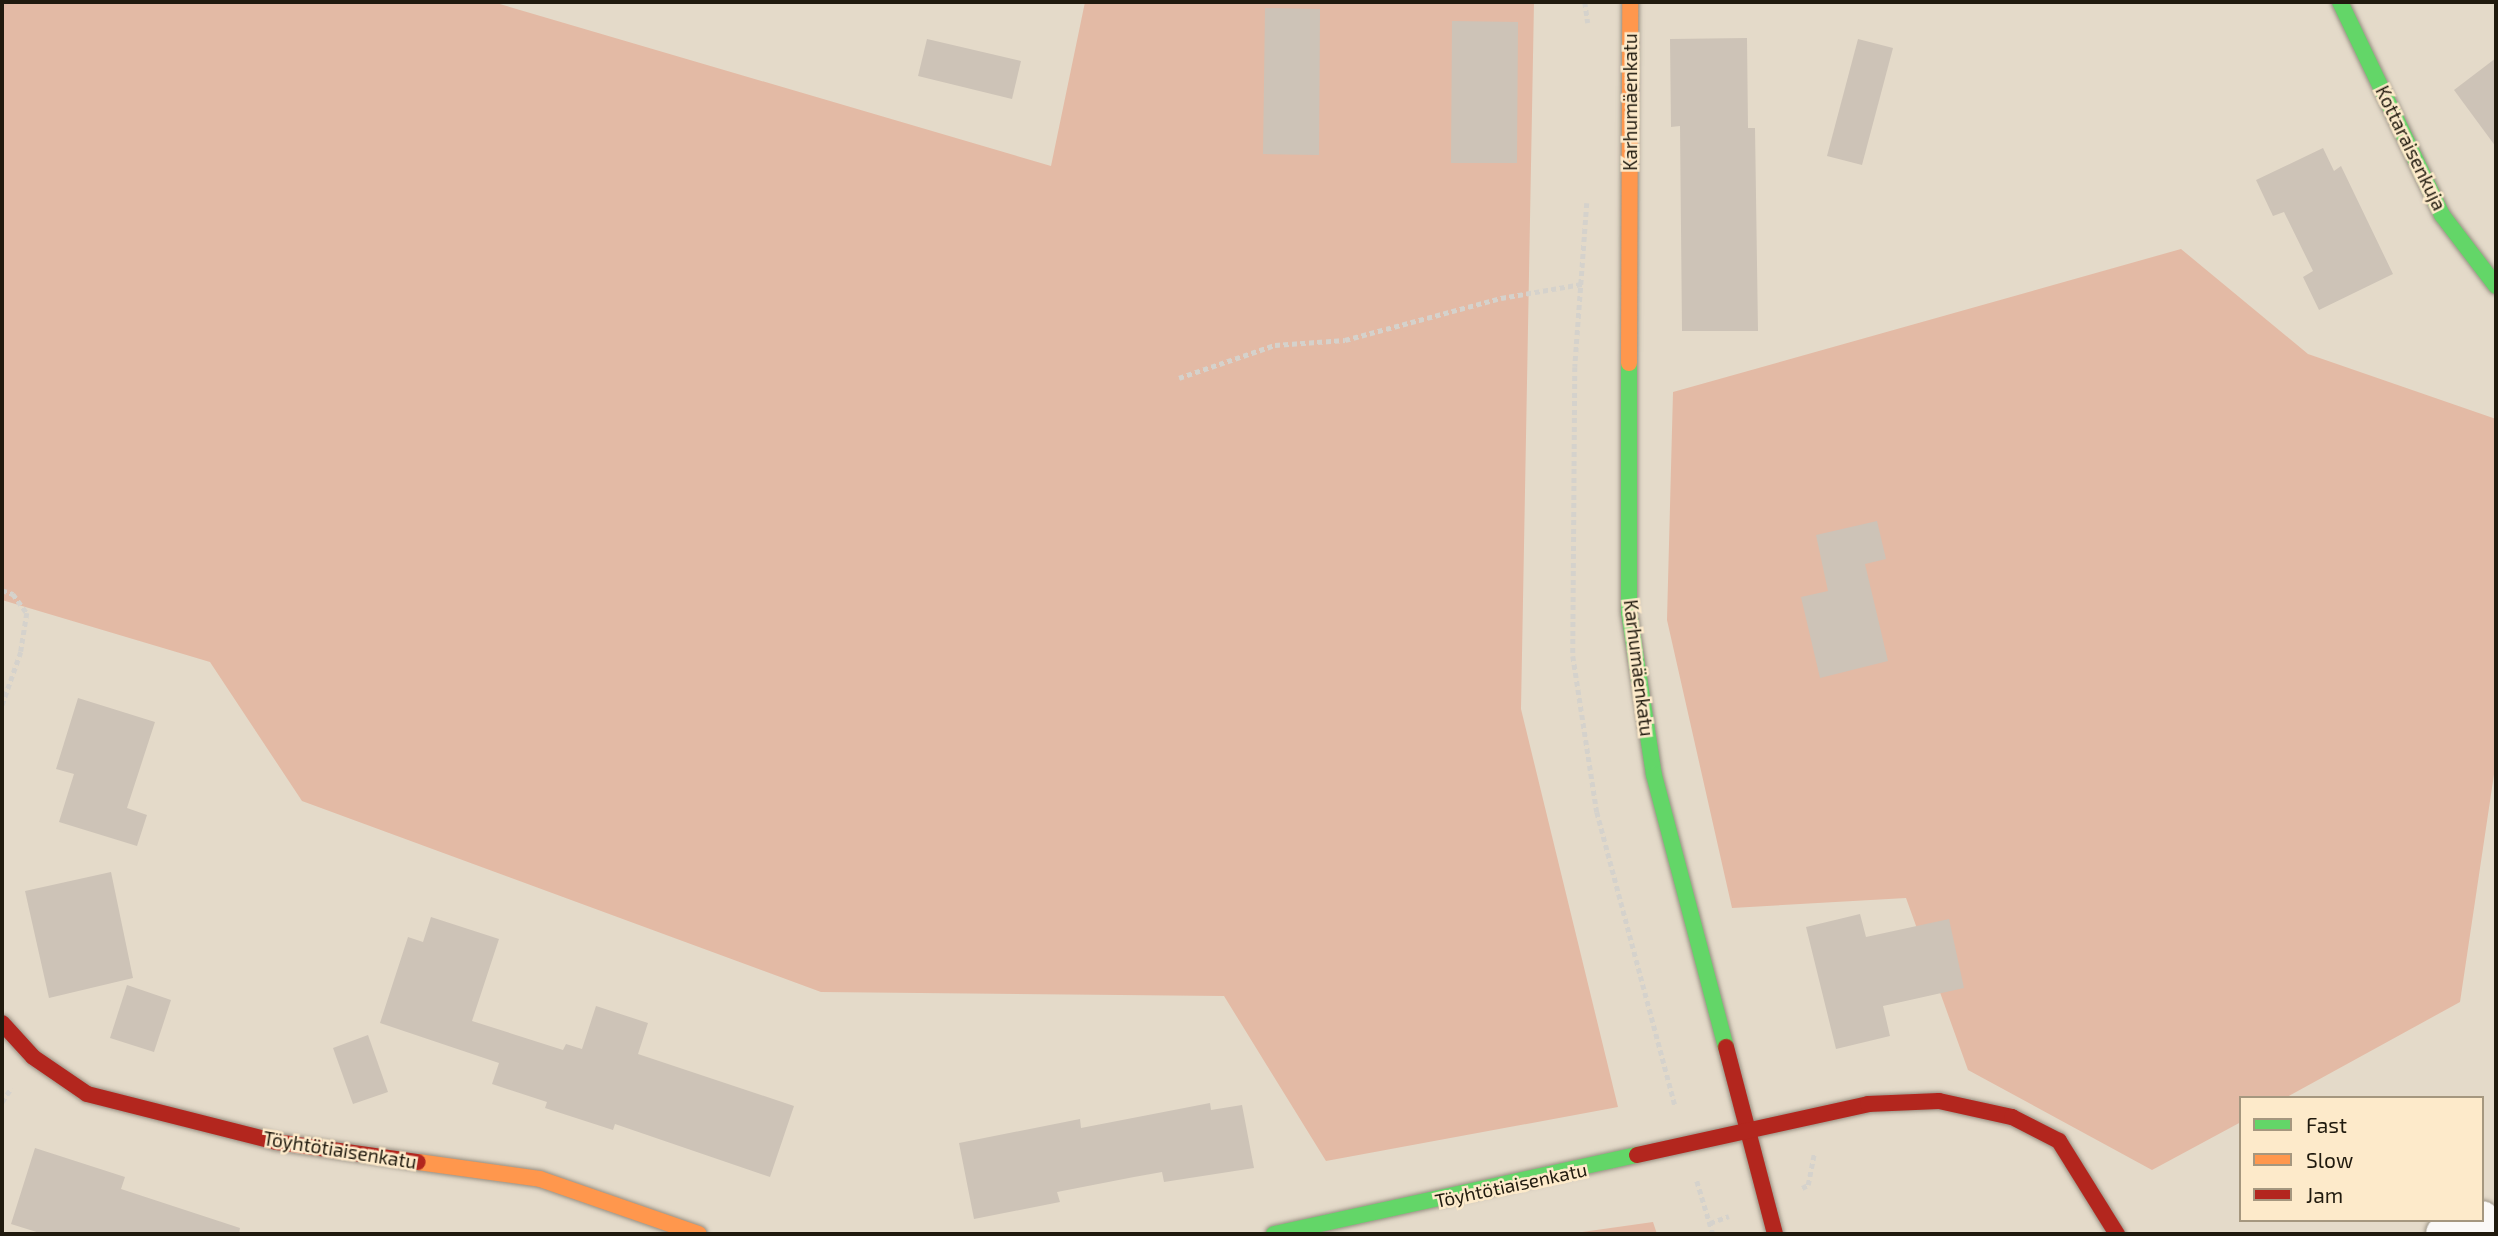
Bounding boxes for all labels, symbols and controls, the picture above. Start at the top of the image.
street label: Karhumäenkatu [1619,33,1641,171]
street label: Kottaraisenkuja [2371,82,2451,214]
street label: Karhumäenkatu [1619,598,1659,738]
legend [2239,1096,2484,1222]
text: Fast [2306,1112,2347,1137]
street label: Töyhtötiaisenkatu [262,1127,418,1173]
text: Slow [2306,1147,2353,1172]
street label: Töyhtötiaisenkatu [1433,1158,1589,1212]
text: Jam [2306,1182,2343,1207]

